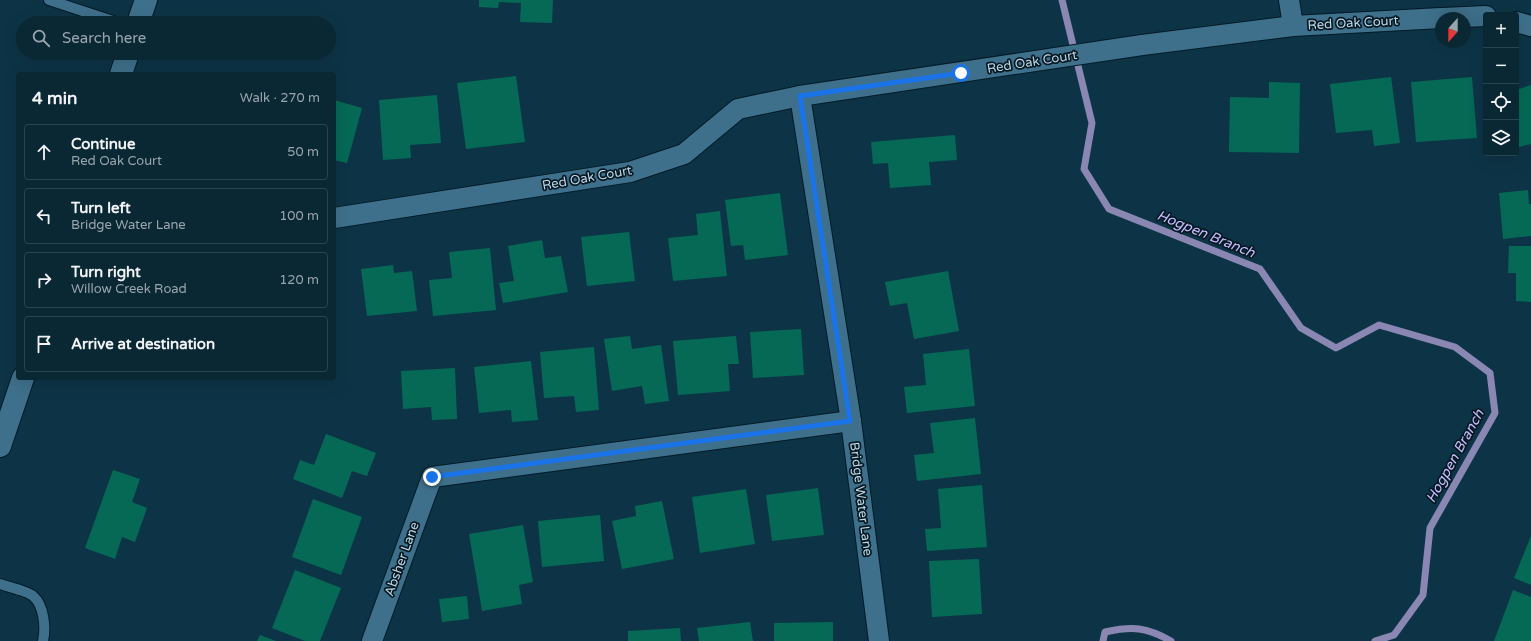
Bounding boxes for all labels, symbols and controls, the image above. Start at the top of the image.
north arrow [1435,12,1471,48]
map controls [1483,12,1519,156]
button: + [1483,12,1519,48]
street label: Red Oak Court [1307,13,1399,33]
search box [16,16,336,60]
icon: search [30,27,52,49]
text: Search here [62,29,146,47]
street label: Red Oak Court [986,47,1078,77]
button: − [1483,48,1519,84]
route start [952,64,970,82]
button: locate [1483,84,1519,120]
text: 4 min [32,88,77,109]
text: Walk · 270 m [240,90,320,106]
button: layers [1483,120,1519,156]
text: Continue [71,135,135,153]
icon: ahead [33,141,55,163]
text: 50 m [287,144,319,160]
text: Red Oak Court [71,153,162,169]
street label: Red Oak Court [541,162,633,194]
text: Turn left [71,199,131,217]
icon: left [33,205,55,227]
water label: Hogpen Branch [1155,207,1258,262]
text: 100 m [279,208,319,224]
text: Bridge Water Lane [71,217,186,233]
text: Turn right [71,263,141,281]
icon: right [33,269,55,291]
text: 120 m [279,272,319,288]
text: Willow Creek Road [71,281,187,297]
icon: arrive [33,333,55,355]
text: Arrive at destination [71,335,215,353]
water label: Hogpen Branch [1422,406,1488,506]
street label: Bridge Water Lane [846,441,876,557]
route end [423,468,441,486]
street label: Absher Lane [381,520,423,598]

